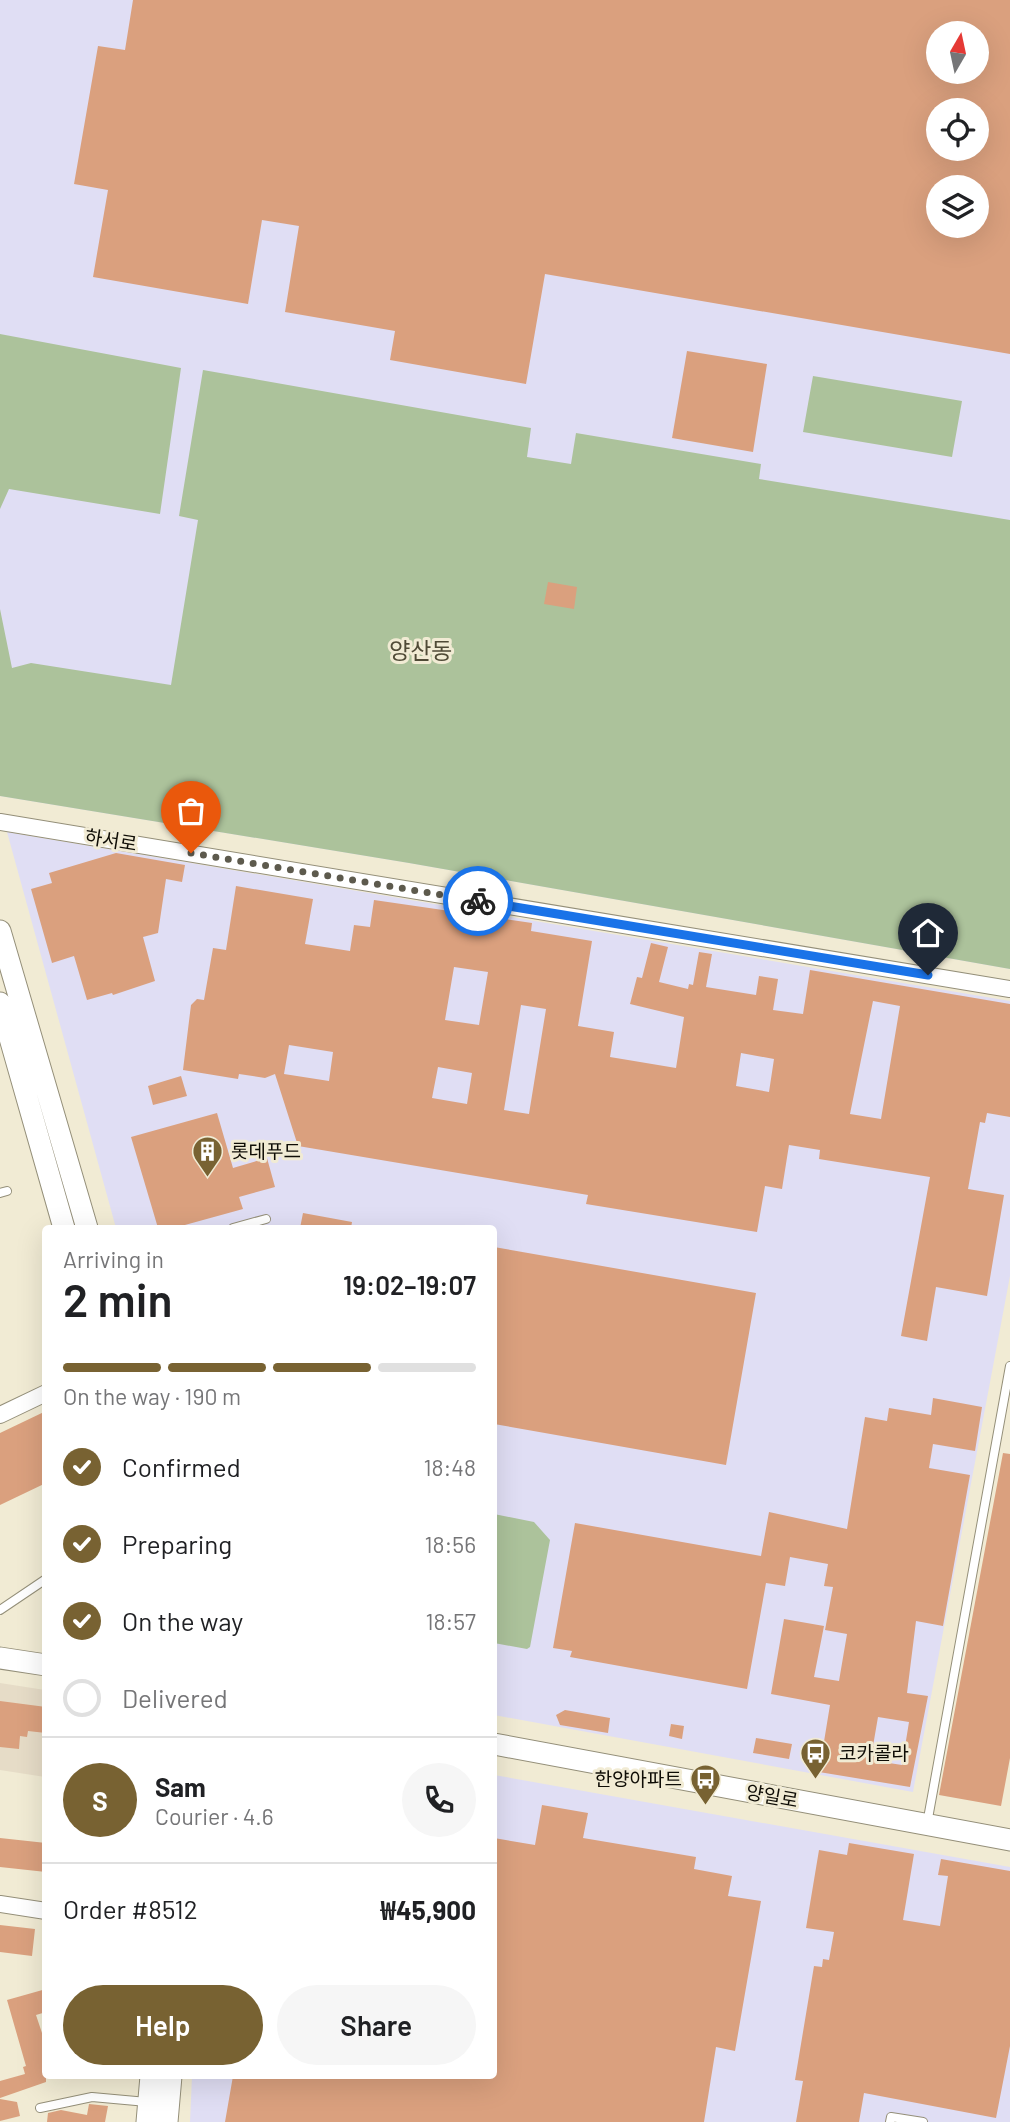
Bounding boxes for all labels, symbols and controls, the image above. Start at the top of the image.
north arrow [926,21,989,84]
map controls [926,21,989,238]
button: locate [926,98,989,161]
button: layers [926,175,989,238]
district label: 양산동 [389,636,453,664]
pin [161,781,221,853]
icon: bag [172,792,210,830]
street label: 하서로 [83,824,139,855]
courier [443,866,513,936]
icon: bike [459,882,497,920]
pin [898,903,958,975]
icon: home [909,914,947,952]
building icon: 롯데푸드 [191,1134,225,1178]
place label: 롯데푸드 [231,1139,301,1162]
text: Arriving in [63,1245,164,1273]
text: 19:02–19:07 [343,1269,476,1300]
text: 2 min [63,1271,172,1326]
text: On the way · 190 m [63,1382,241,1410]
icon: check [63,1448,101,1486]
text: Confirmed [122,1451,241,1482]
text: 18:48 [424,1453,476,1481]
icon: check [63,1525,101,1563]
text: Preparing [122,1528,232,1559]
text: 18:56 [425,1530,476,1558]
icon: check [63,1602,101,1640]
text: On the way [122,1605,243,1636]
text: 18:57 [425,1607,476,1635]
text: Delivered [122,1682,228,1713]
bus stop icon: 코카콜라 [799,1736,833,1780]
place label: 코카콜라 [839,1741,909,1764]
bus stop icon: 한양아파트 [688,1762,722,1806]
button: phone [402,1763,476,1837]
place label: 한양아파트 [595,1767,682,1790]
text: Sam [155,1771,206,1802]
street label: 양일로 [744,1780,800,1811]
text: S [92,1785,108,1816]
text: Courier · 4.6 [155,1802,274,1830]
text: Order #8512 [63,1893,198,1924]
text: ₩45,900 [381,1894,476,1925]
button: Help [63,1985,263,2065]
button: Share [277,1985,476,2065]

